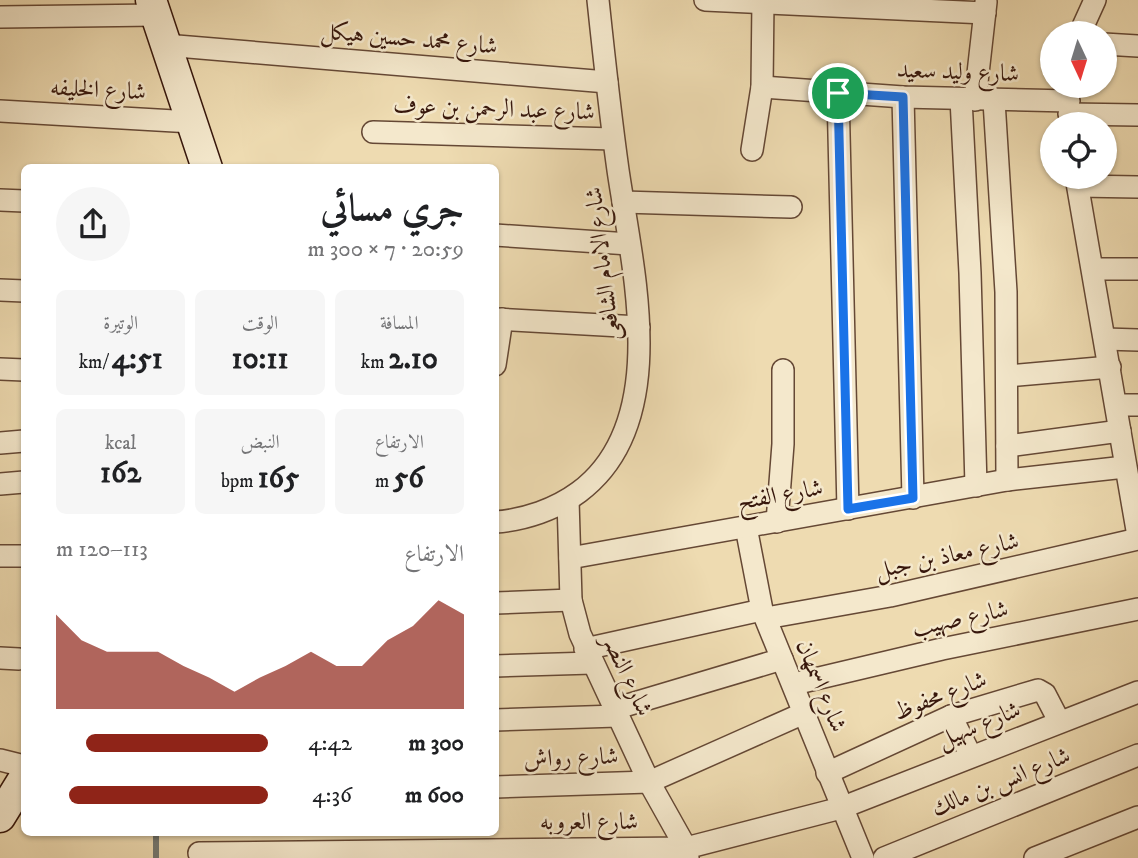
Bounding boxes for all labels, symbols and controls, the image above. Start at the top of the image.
street label: شارع محمد حسين هيكل [319,16,499,66]
north arrow [1040,21,1116,98]
map controls [1040,21,1117,189]
street label: شارع وليد سعيد [896,55,1020,93]
pin [808,63,868,123]
street label: شارع الخليفه [49,73,147,111]
icon: arrive [819,74,857,112]
street label: شارع عبد الرحمن بن عوف [393,90,595,132]
button: locate [1040,112,1117,189]
text: جري مسائي [320,185,464,233]
street label: شارع الامام الشافعى [579,185,632,343]
button: share [56,187,130,261]
text: 20:59 · 7 × 300 m [307,235,464,264]
text: الوتيرة [103,312,138,335]
text: الوقت [242,312,278,335]
text: المسافة [380,312,419,335]
text: 4:51 [112,341,163,378]
text: 10:11 [232,341,288,378]
text: 2.10 [389,341,438,378]
text: /km [79,351,112,374]
text: km [361,351,389,374]
text: النبض [240,431,280,454]
text: الارتفاع [375,431,424,454]
text: kcal [105,432,136,455]
text: 162 [100,455,141,492]
text: 165 [258,460,299,497]
text: 56 [393,460,424,497]
text: bpm [221,470,258,493]
text: m [375,470,393,493]
street label: شارع الفتح [735,473,826,522]
street label: شارع معاذ بن جبل [872,526,1023,590]
text: 113–120 m [56,535,148,564]
text: الارتفاع [404,540,464,569]
street label: شارع صهيب [909,594,1012,648]
street label: شارع النصر [590,626,659,723]
street label: شارع اسمهان [785,635,853,738]
street label: شارع محفوظ [889,664,992,731]
street label: شارع سهيل [933,695,1027,759]
text: 4:42 [308,729,352,758]
text: 300 m [408,729,464,758]
street label: شارع انس بن مالك [927,740,1076,827]
street label: شارع رواش [523,741,619,779]
text: 4:36 [312,781,352,810]
text: 600 m [405,781,464,810]
street label: شارع العروبه [540,807,638,841]

